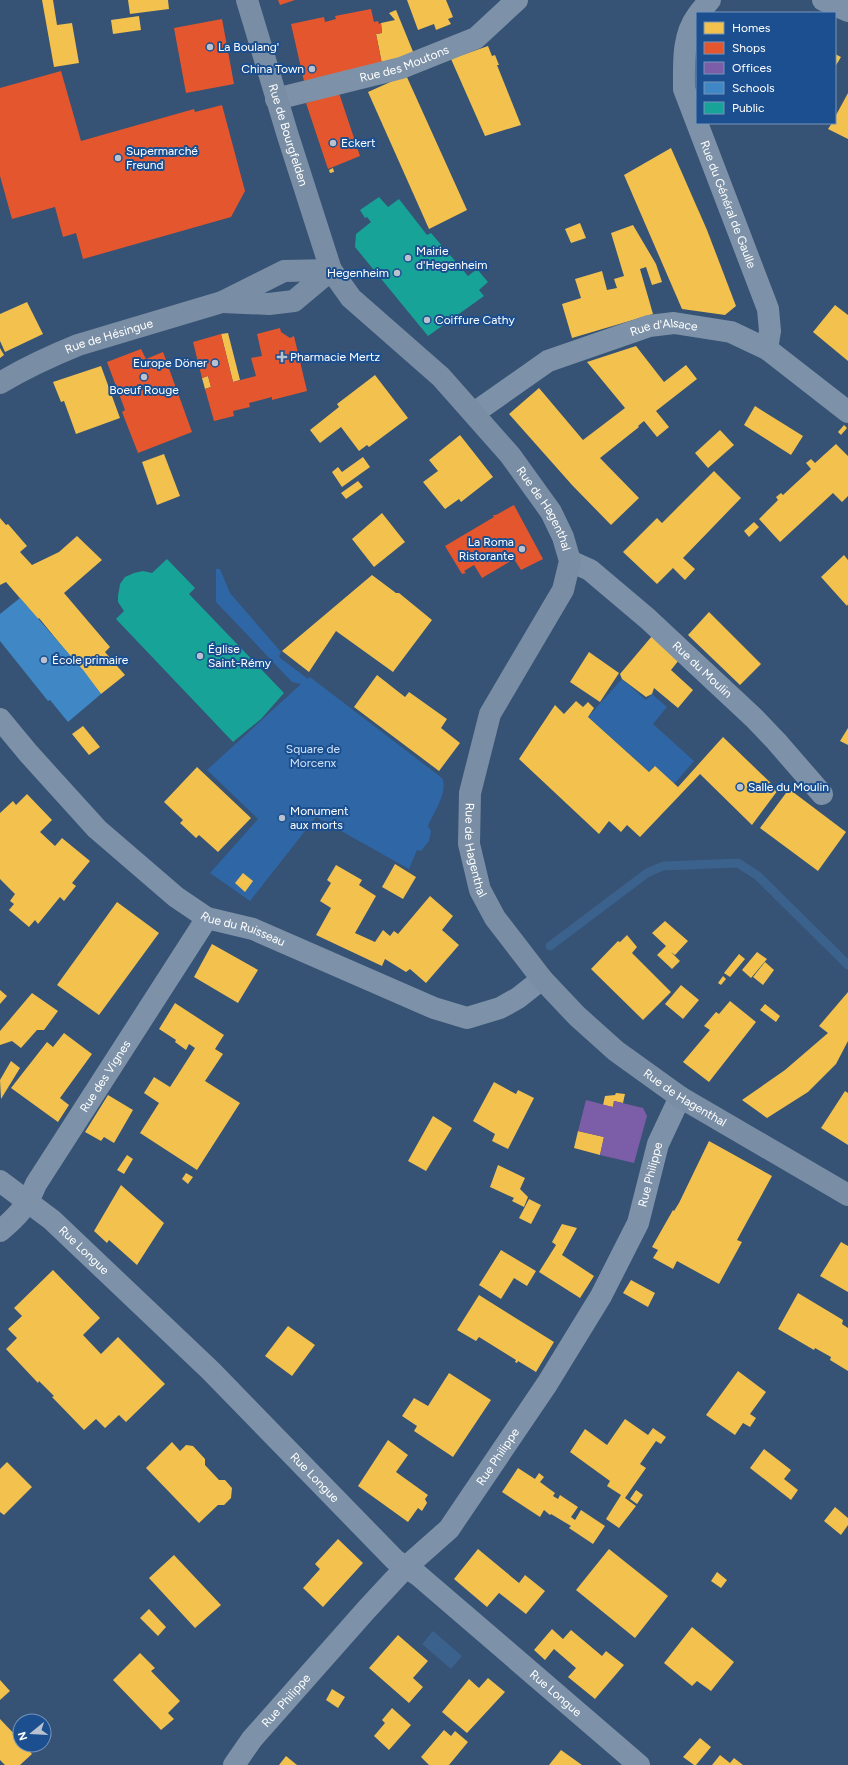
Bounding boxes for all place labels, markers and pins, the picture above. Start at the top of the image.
place label: La Boulang' [218,40,279,54]
marker: La Boulang' [205,42,215,52]
place label: China Town [241,62,304,76]
marker: China Town [307,64,317,74]
place label: Eckert [341,136,376,150]
marker: Eckert [328,138,338,148]
place label: Supermarché Freund [126,144,198,172]
marker: Supermarché Freund [113,153,123,163]
place label: Mairie d'Hegenheim [416,244,488,272]
marker: Mairie d'Hegenheim [403,253,413,263]
place label: Hegenheim [327,266,389,280]
marker: Hegenheim [392,268,402,278]
place label: Coiffure Cathy [435,313,515,327]
marker: Coiffure Cathy [422,315,432,325]
place label: Pharmacie Mertz [290,350,380,364]
marker: Pharmacie Mertz [277,352,287,362]
place label: Europe Döner [133,356,207,370]
marker: Europe Döner [210,358,220,368]
marker: Boeuf Rouge [139,372,149,382]
place label: Boeuf Rouge [109,383,179,397]
place label: La Roma Ristorante [459,535,514,563]
marker: La Roma Ristorante [517,544,527,554]
place label: Église Saint-Rémy [208,642,272,670]
marker: Église Saint-Rémy [195,651,205,661]
place label: École primaire [52,653,129,667]
marker: École primaire [39,655,49,665]
place label: Salle du Moulin [748,780,829,794]
marker: Salle du Moulin [735,782,745,792]
place label: Monument aux morts [290,804,349,832]
marker: Monument aux morts [277,813,287,823]

